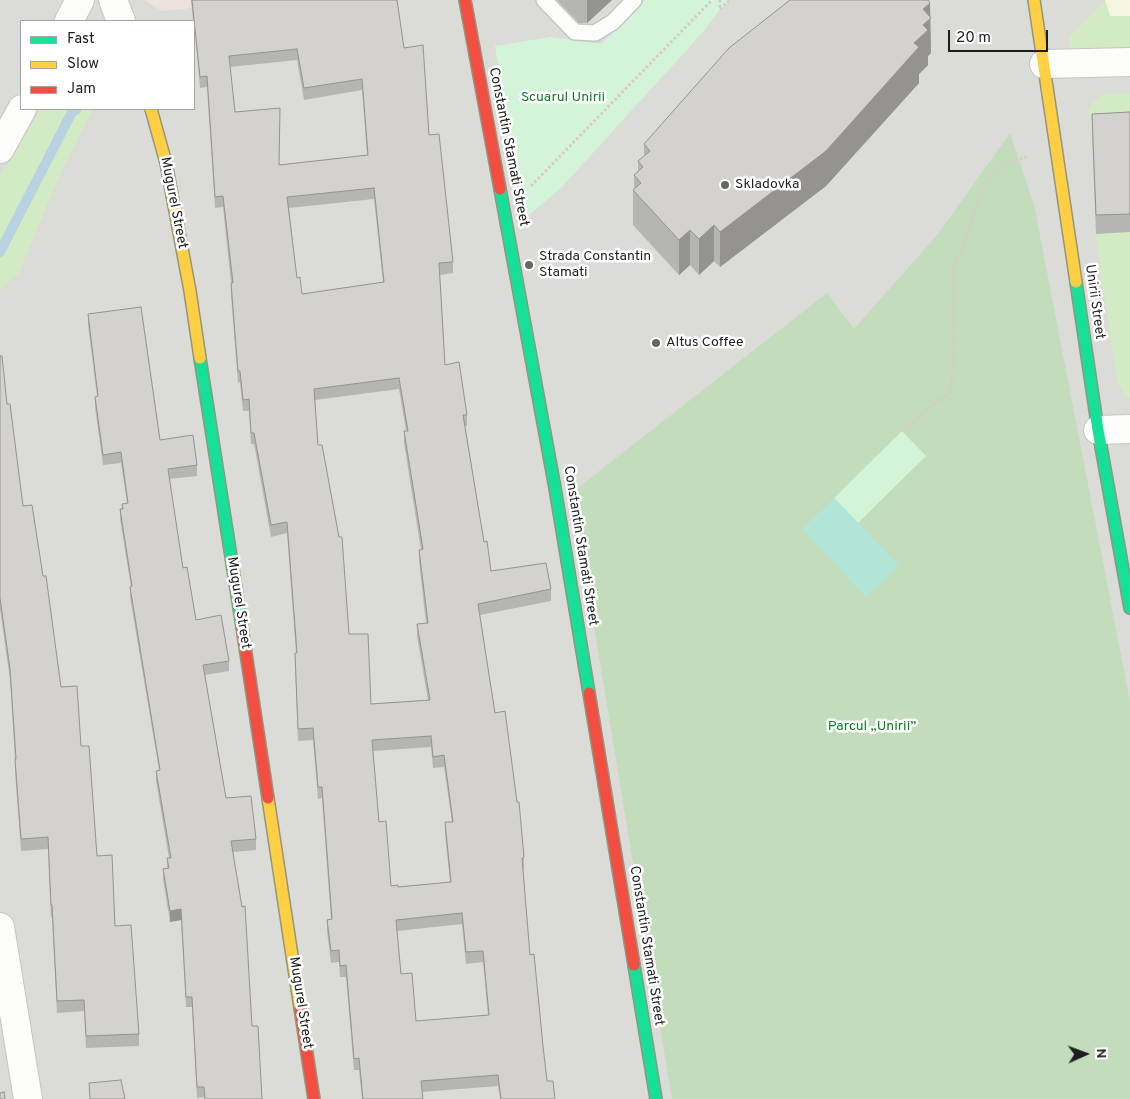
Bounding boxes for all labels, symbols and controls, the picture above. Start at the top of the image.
legend [20,20,195,110]
scale bar [950,20,1050,52]
text: 20 m [956,29,991,48]
text: Fast [67,30,95,49]
text: Slow [67,55,99,74]
street label: Constantin Stamati Street [484,66,532,228]
text: Jam [67,80,96,99]
park label: Scuarul Unirii [521,90,605,106]
street label: Mugurel Street [156,156,190,250]
place label: Skladovka [735,177,799,193]
marker: Skladovka [719,179,731,191]
place label: Strada Constantin Stamati [539,249,651,282]
marker: Strada Constantin Stamati [523,259,535,271]
street label: Unirii Street [1080,263,1108,341]
place label: Altus Coffee [666,335,744,351]
marker: Altus Coffee [650,337,662,349]
street label: Constantin Stamati Street [559,465,601,627]
street label: Mugurel Street [222,556,254,650]
park label: Parcul „Unirii” [828,719,916,735]
street label: Constantin Stamati Street [625,865,667,1027]
street label: Mugurel Street [284,956,316,1050]
north arrow [1060,1029,1110,1079]
text: N [1092,1048,1109,1059]

